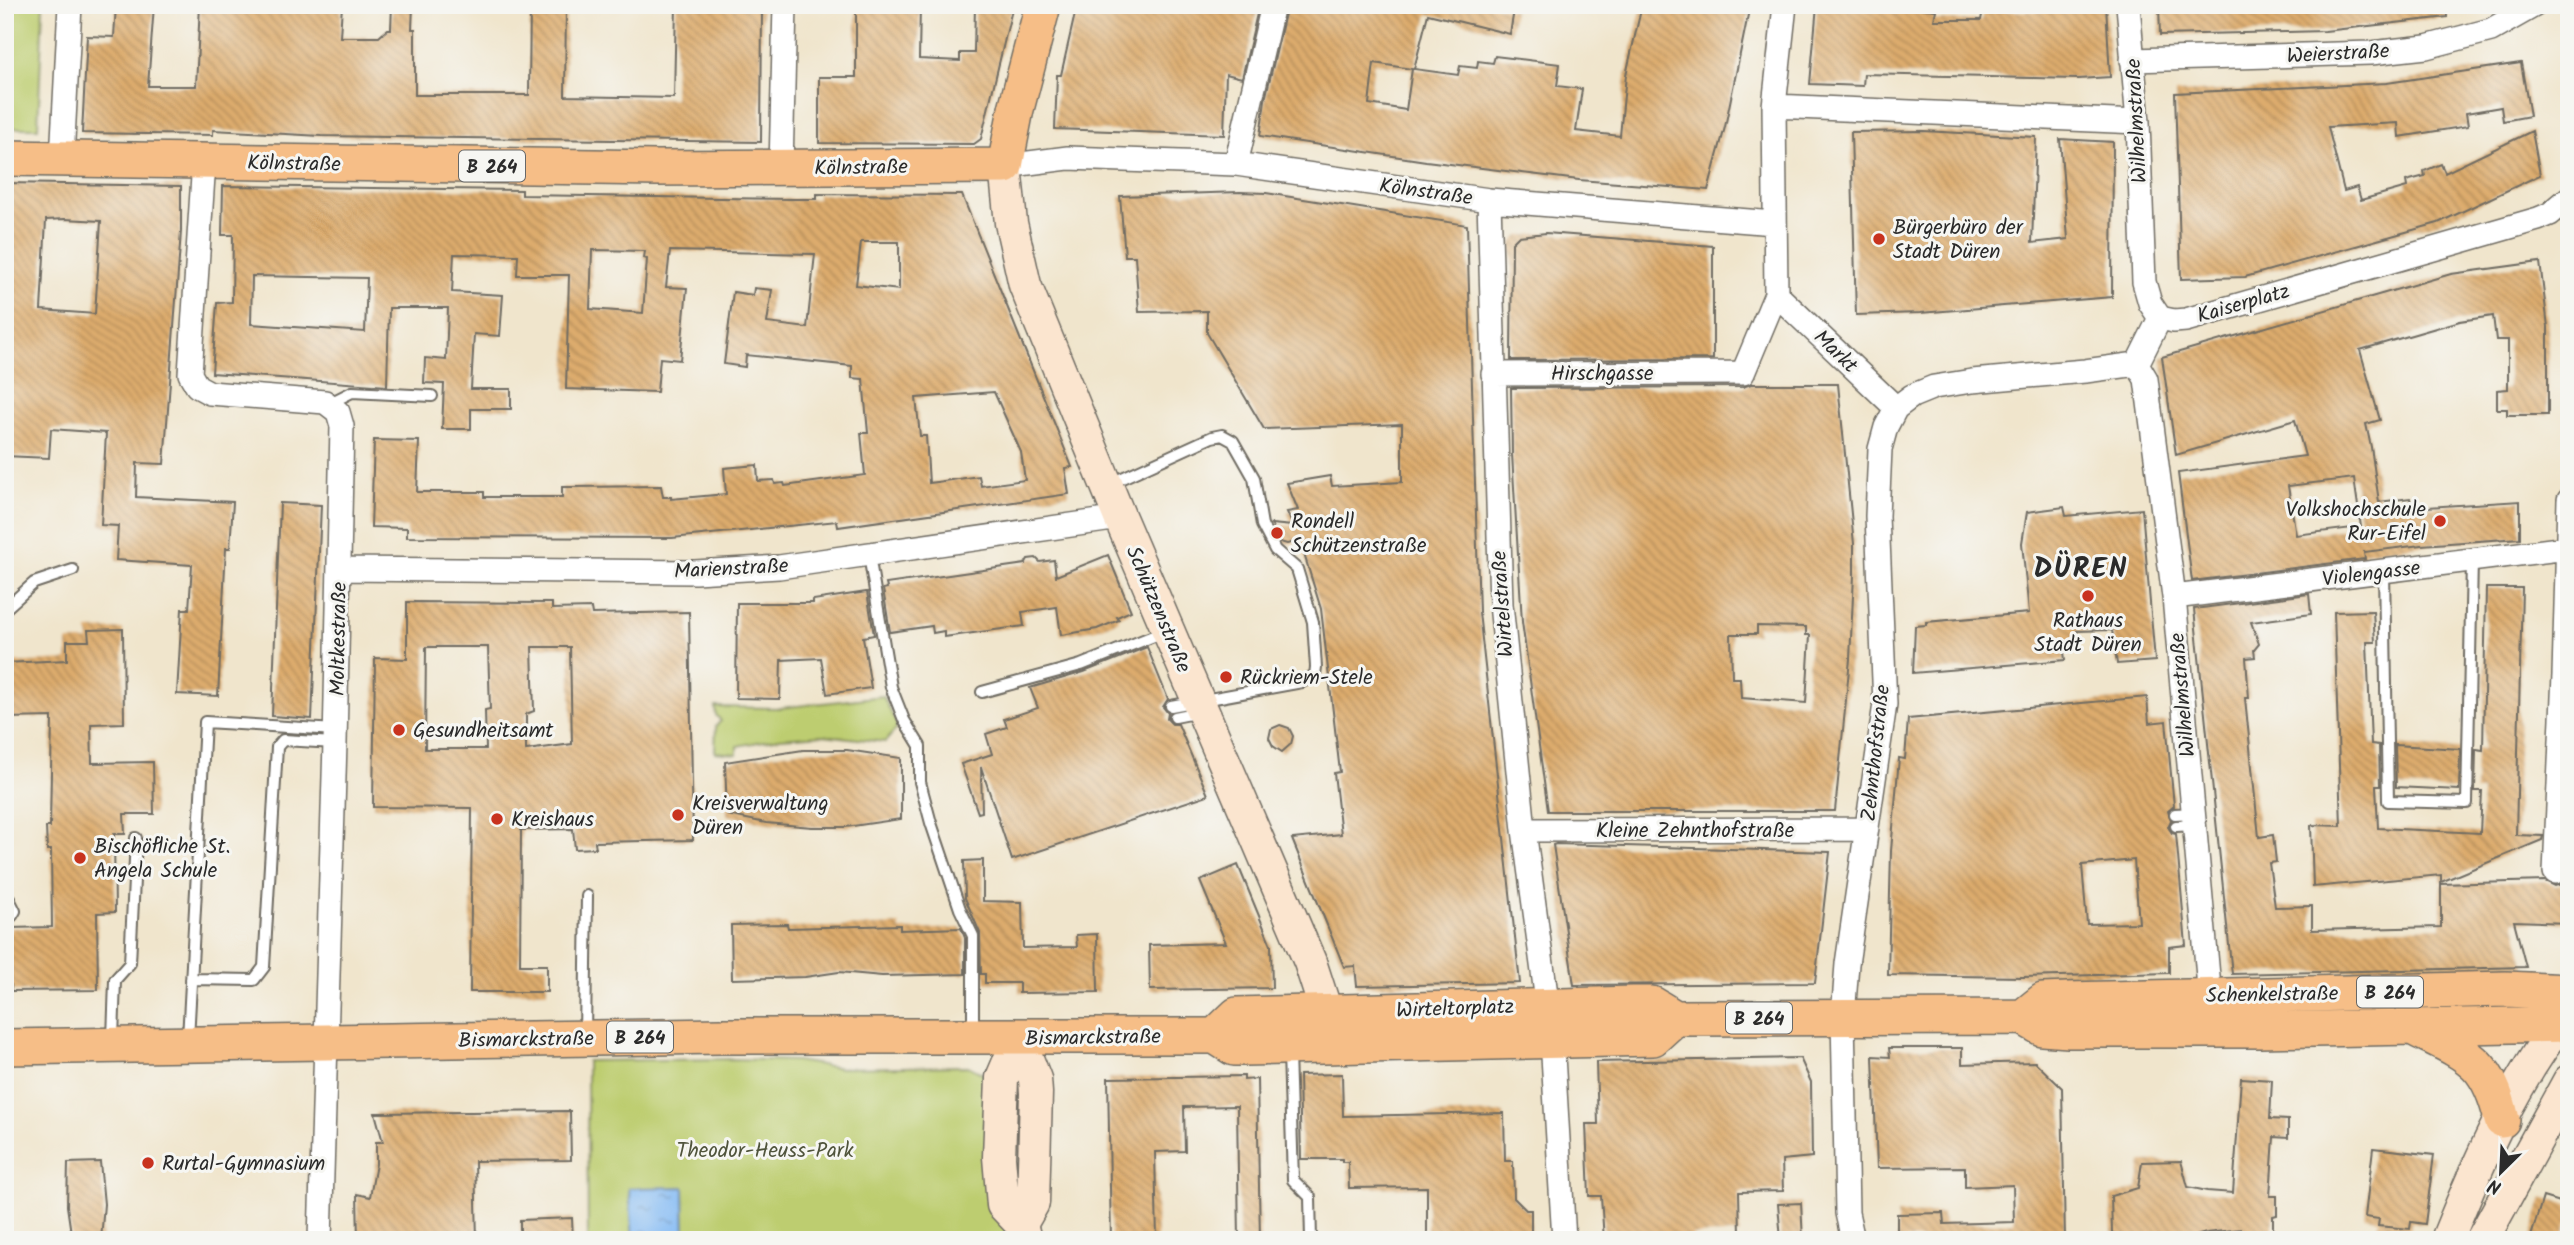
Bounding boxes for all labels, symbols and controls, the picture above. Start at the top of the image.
street label: Weierstraße [2286,35,2391,74]
street label: Wilhelmstraße [2118,57,2157,184]
street label: Kölnstraße [247,147,342,182]
road number: B 264 [459,150,525,182]
street label: Kölnstraße [814,151,909,186]
street label: Kölnstraße [1377,170,1475,215]
place label: Bürgerbüro der Stadt Düren [1893,212,2024,269]
marker: Bürgerbüro der Stadt Düren [1871,231,1887,247]
street label: Kaiserplatz [2193,275,2294,333]
street label: Markt [1805,322,1866,382]
street label: Hirschgasse [1551,358,1654,391]
place label: Volkshochschule Rur-Eifel [2286,494,2427,551]
place label: Rondell Schützenstraße [1291,506,1427,563]
marker: Volkshochschule Rur-Eifel [2432,513,2448,529]
marker: Rondell Schützenstraße [1269,525,1285,541]
street label: Schützenstraße [1116,541,1199,679]
district label: DÜREN [2034,547,2128,592]
street label: Wirtelstraße [1483,549,1524,658]
street label: Marienstraße [673,550,790,589]
street label: Violengasse [2320,552,2423,597]
street label: Moltkestraße [322,581,357,696]
marker: Rathaus Stadt Düren [2080,588,2096,604]
place label: Rathaus Stadt Düren [2034,605,2142,662]
street label: Wilhelmstraße [2162,631,2205,758]
place label: Rückriem-Stele [1240,662,1373,695]
marker: Rückriem-Stele [1218,669,1234,685]
street label: Zehnthofstraße [1853,683,1900,823]
place label: Gesundheitsamt [413,715,554,748]
marker: Gesundheitsamt [391,722,407,738]
place label: Kreisverwaltung Düren [692,788,829,845]
place label: Kreishaus [511,804,594,837]
marker: Kreisverwaltung Düren [670,807,686,823]
marker: Kreishaus [489,811,505,827]
street label: Kleine Zehnthofstraße [1596,815,1795,848]
place label: Bischöfliche St. Angela Schule [94,831,231,888]
marker: Bischöfliche St. Angela Schule [72,850,88,866]
road number: B 264 [2357,976,2423,1008]
street label: Schenkelstraße [2206,978,2339,1013]
street label: Wirteltorplatz [1395,991,1515,1028]
road number: B 264 [1726,1002,1792,1034]
road number: B 264 [607,1021,673,1052]
street label: Bismarckstraße [1025,1021,1162,1056]
street label: Bismarckstraße [458,1023,595,1058]
park label: Theodor-Heuss-Park [676,1135,854,1168]
north arrow [2466,1136,2536,1206]
place label: Rurtal-Gymnasium [162,1148,325,1181]
marker: Rurtal-Gymnasium [140,1155,156,1171]
text: N [2483,1170,2506,1202]

